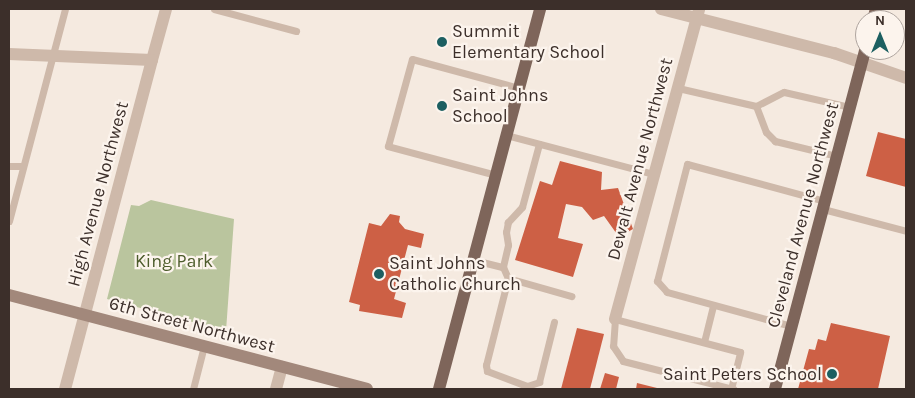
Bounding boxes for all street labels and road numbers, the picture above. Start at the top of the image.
street label: Dewalt Avenue Northwest [603,56,677,262]
street label: High Avenue Northwest [63,99,133,289]
street label: Cleveland Avenue Northwest [762,100,844,330]
street label: 6th Street Northwest [107,292,277,358]

